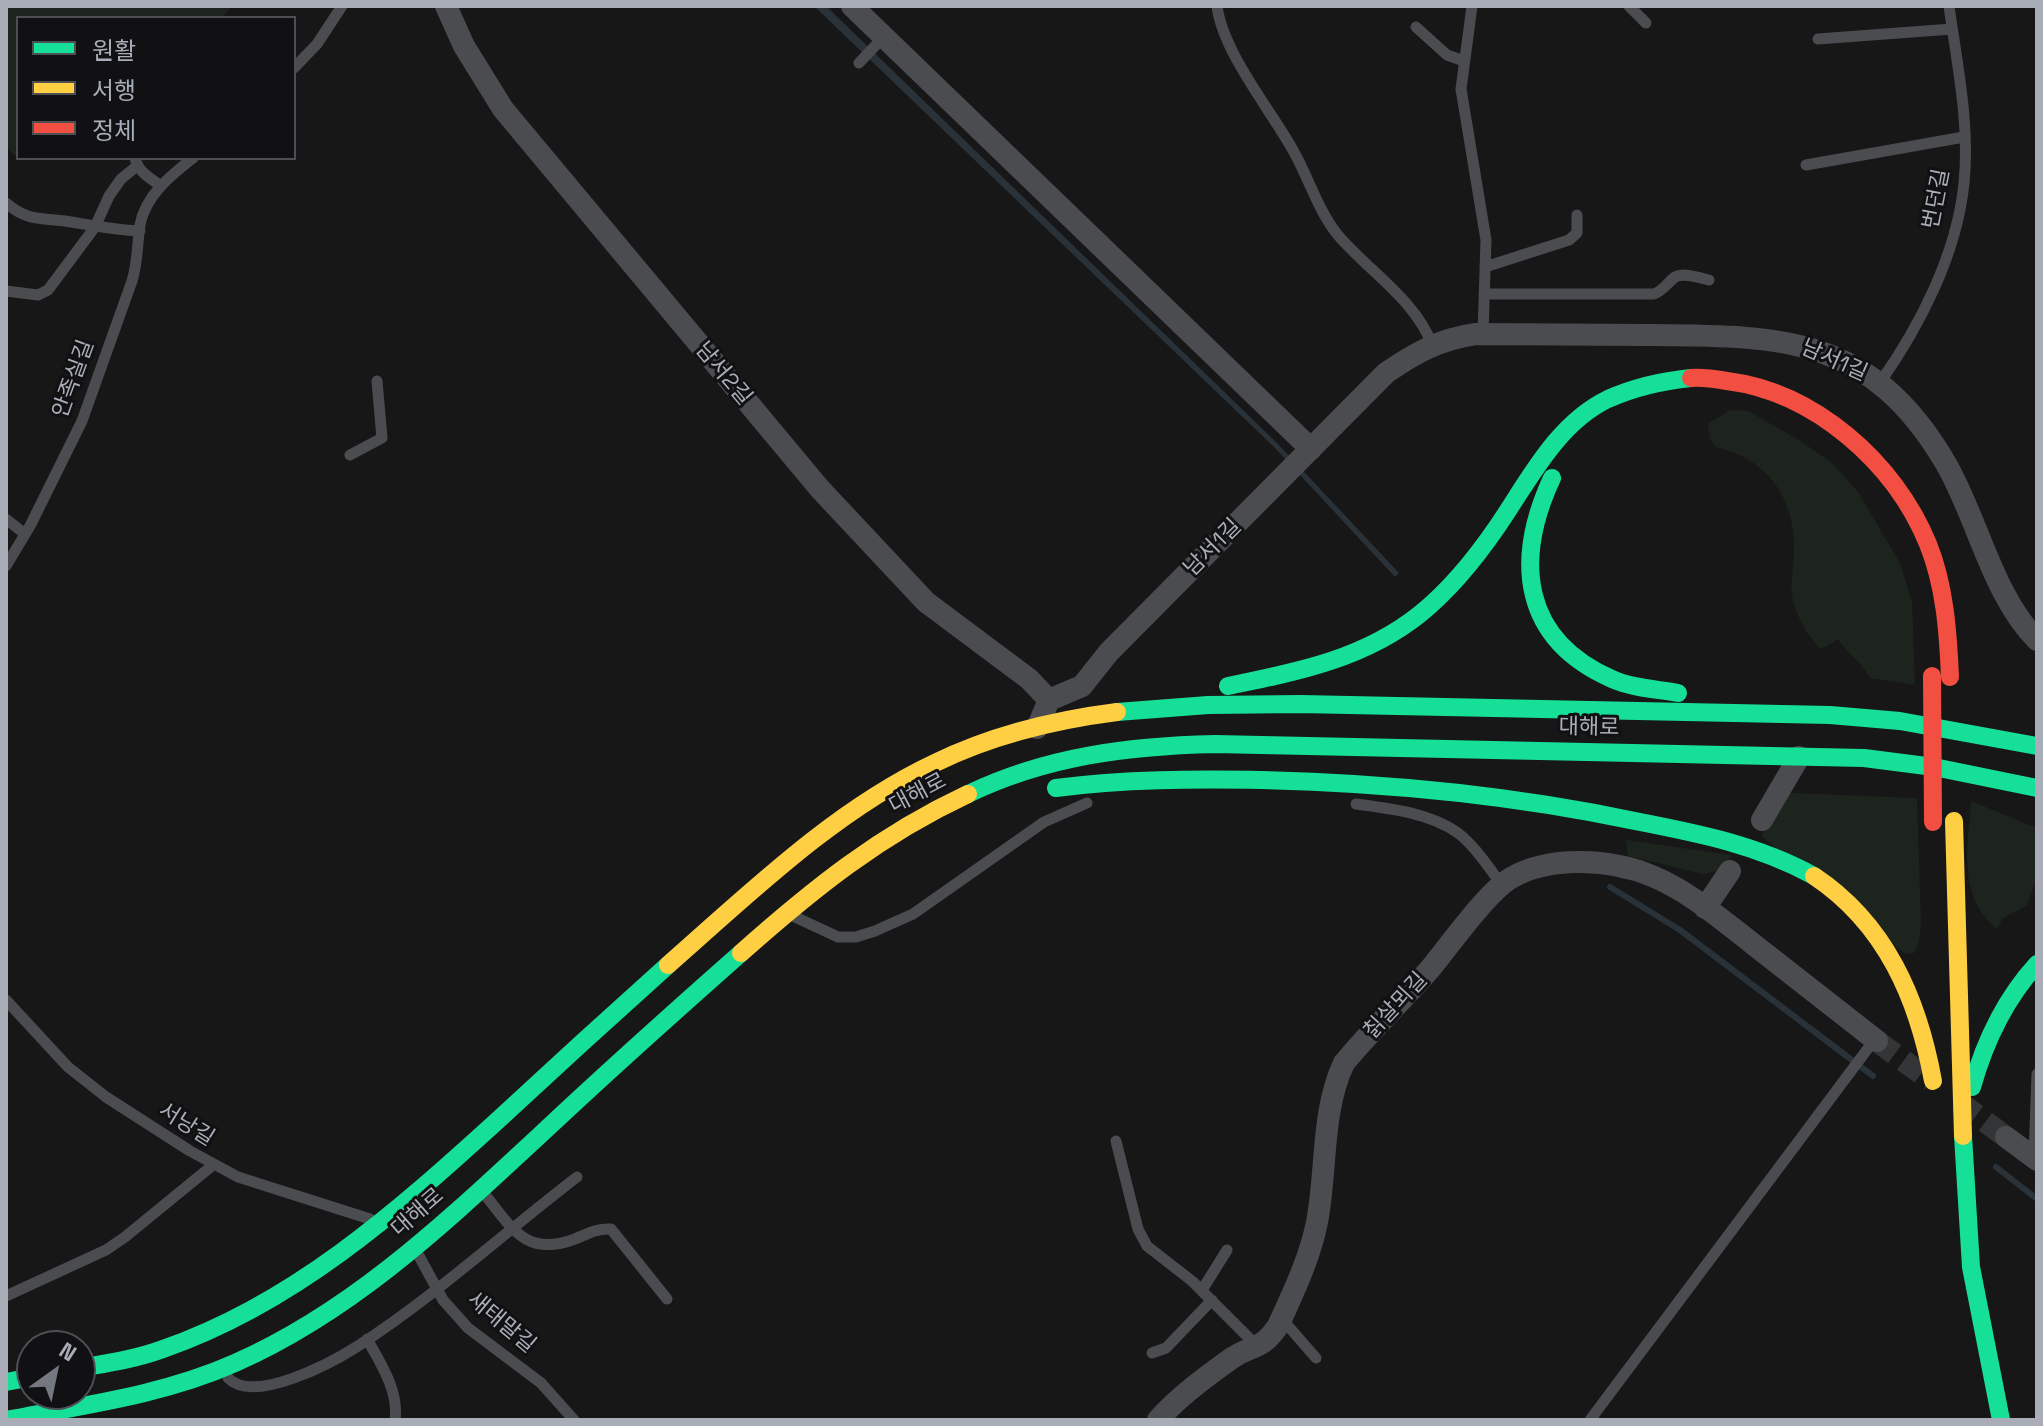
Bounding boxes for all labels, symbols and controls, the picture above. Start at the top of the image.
legend [16,16,296,160]
text: 원활 [92,35,136,66]
text: 서행 [92,75,136,106]
text: 정체 [92,115,136,146]
street label: 번던길 [1918,167,1956,231]
street label: 남서1길 [1797,335,1871,387]
street label: 안족실길 [48,336,100,422]
street label: 남서2길 [689,337,757,411]
street label: 남서1길 [1179,514,1247,582]
street label: 대해로 [1558,714,1620,742]
street label: 대해로 [885,768,951,820]
street label: 칡살뫼길 [1359,967,1433,1045]
street label: 서낭길 [153,1098,219,1152]
street label: 대해로 [386,1183,450,1243]
street label: 새태말길 [462,1287,540,1359]
north arrow [16,1330,96,1410]
text: N [54,1336,82,1367]

